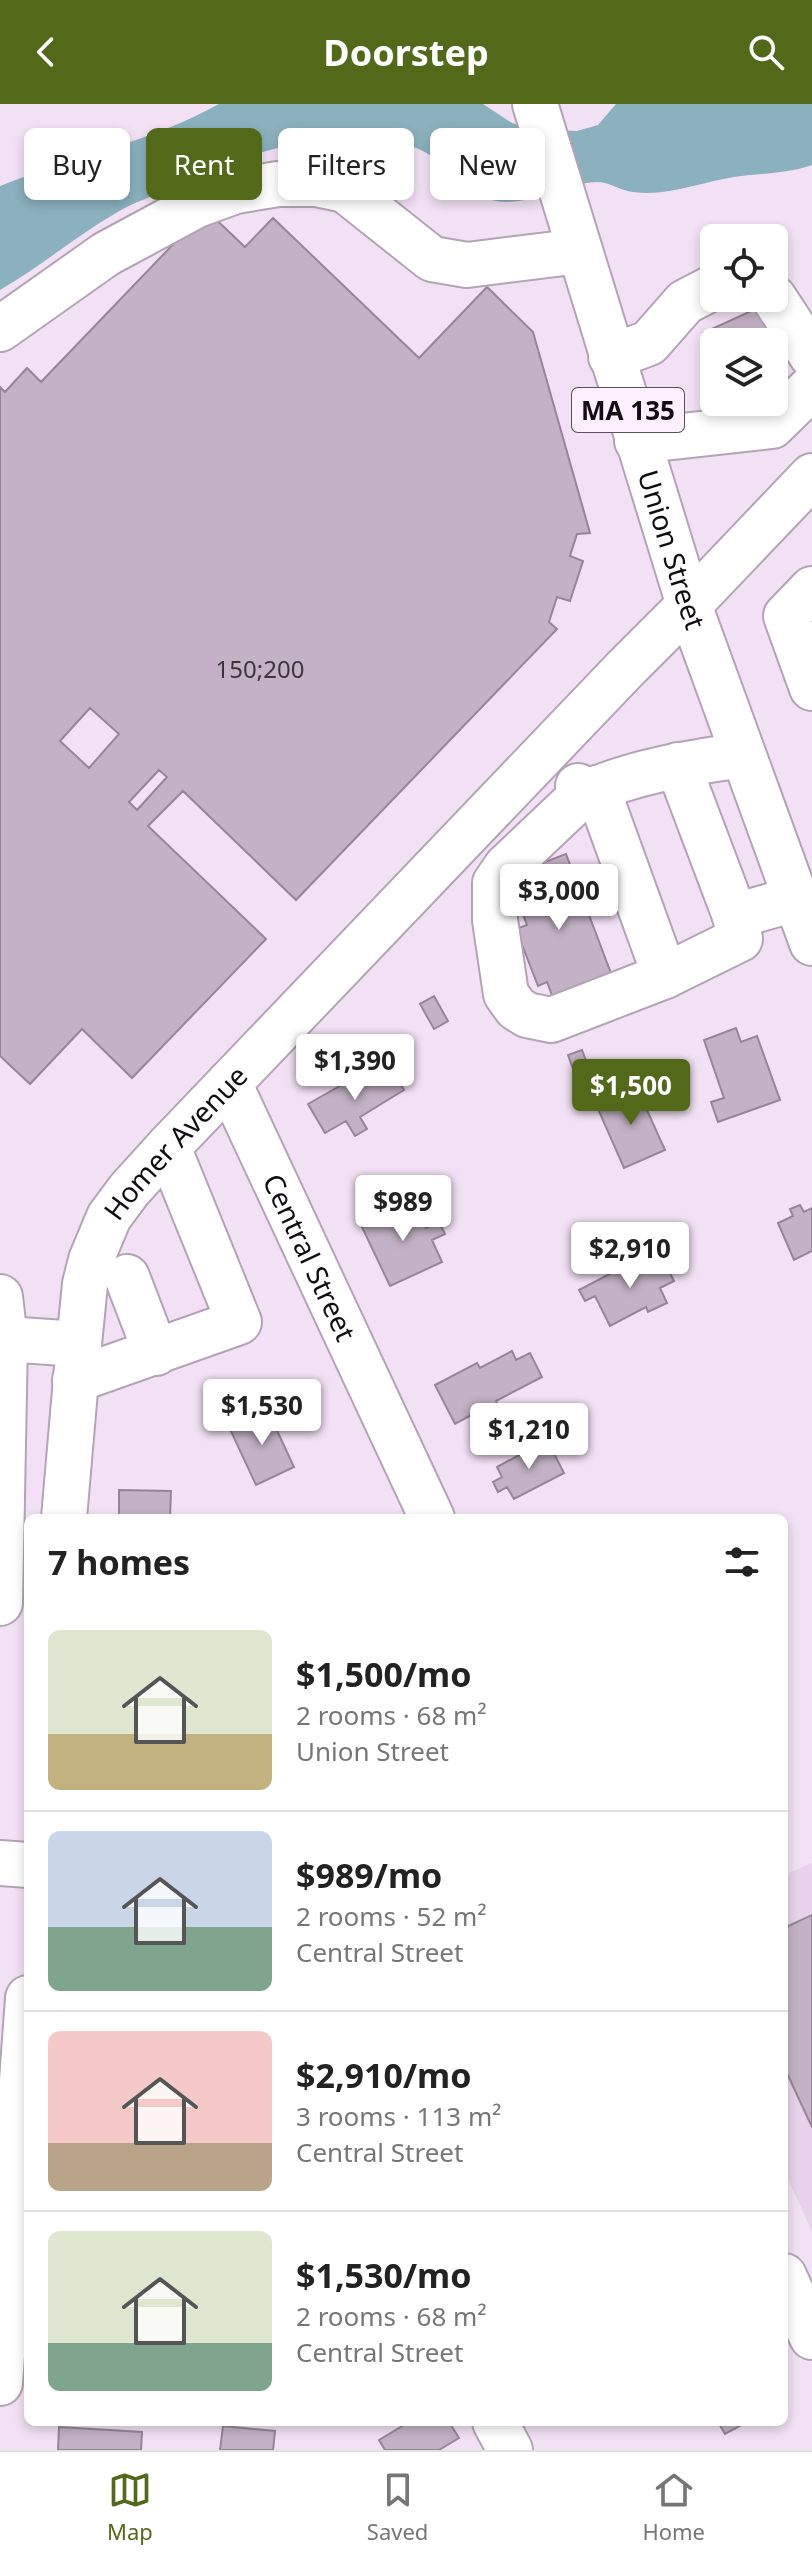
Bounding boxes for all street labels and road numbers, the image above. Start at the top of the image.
road number: MA 135 [572,388,684,432]
street label: Union Street [630,465,715,634]
street label: Homer Avenue [94,1057,255,1227]
street label: Central Street [255,1167,366,1347]

